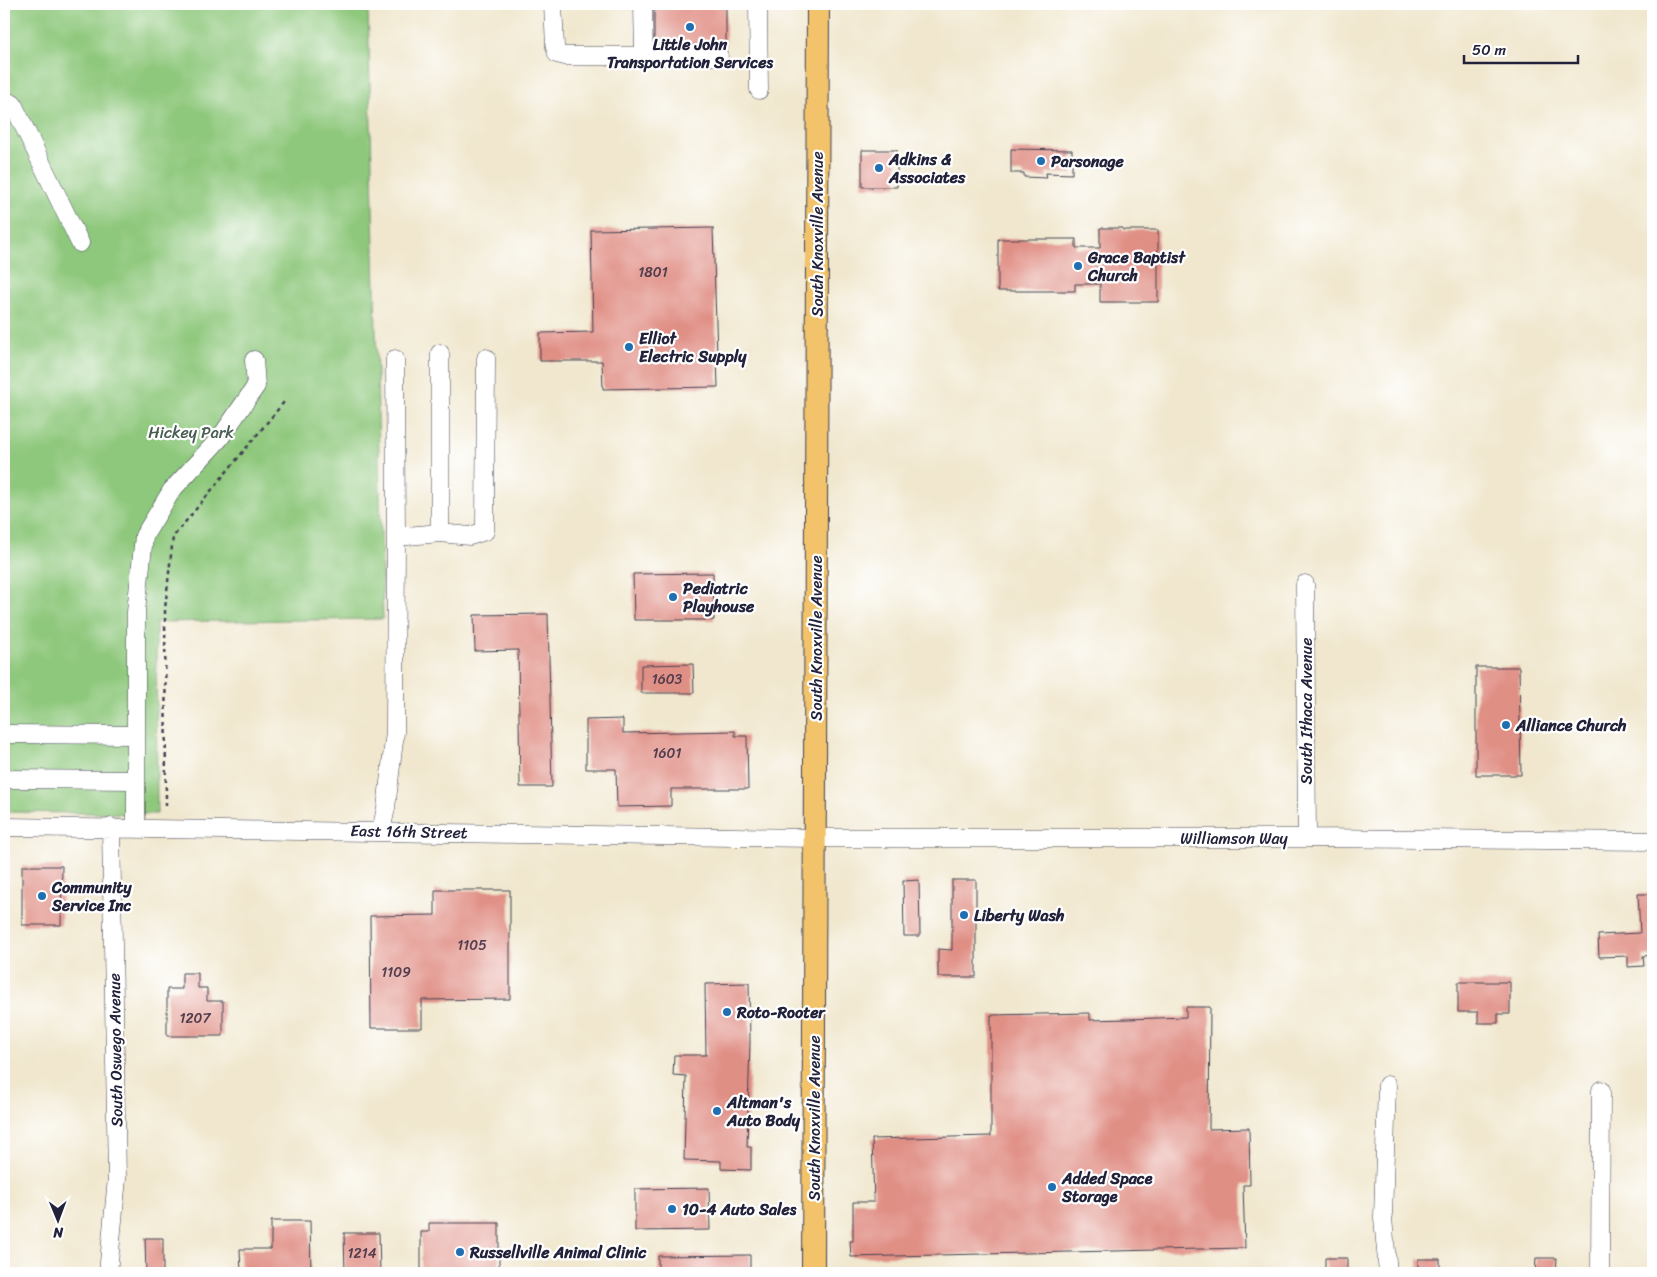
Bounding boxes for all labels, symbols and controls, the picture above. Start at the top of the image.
marker: Little John Transportation Services [684,21,696,33]
place label: Little John Transportation Services [607,30,773,77]
scale bar [1464,32,1578,64]
text: 50 m [1472,37,1507,63]
place label: Adkins & Associates [888,145,966,192]
place label: Parsonage [1051,147,1125,176]
street label: South Knoxville Avenue [803,151,832,317]
marker: Parsonage [1035,155,1047,167]
marker: Adkins & Associates [873,162,885,174]
place label: Grace Baptist Church [1087,243,1186,290]
house number: 1801 [638,260,668,285]
marker: Grace Baptist Church [1072,260,1084,272]
place label: Elliot Electric Supply [639,324,747,371]
marker: Elliot Electric Supply [623,341,635,353]
park label: Hickey Park [148,418,234,447]
street label: South Knoxville Avenue [802,555,831,721]
place label: Pediatric Playhouse [683,574,755,621]
marker: Pediatric Playhouse [667,591,679,603]
street label: South Ithaca Avenue [1292,638,1321,784]
house number: 1603 [652,667,683,692]
place label: Alliance Church [1515,711,1627,740]
marker: Alliance Church [1500,719,1512,731]
house number: 1601 [653,741,681,766]
street label: East 16th Street [350,816,468,847]
street label: Williamson Way [1180,824,1289,853]
place label: Community Service Inc [51,873,132,920]
marker: Community Service Inc [36,890,48,902]
place label: Liberty Wash [974,901,1065,930]
marker: Liberty Wash [958,909,970,921]
house number: 1105 [457,933,487,958]
house number: 1109 [381,960,411,985]
street label: South Oswego Avenue [100,973,131,1127]
place label: Roto-Rooter [736,998,826,1027]
house number: 1207 [180,1006,211,1031]
marker: Roto-Rooter [721,1006,733,1018]
street label: South Knoxville Avenue [800,1035,829,1201]
place label: Altman's Auto Body [726,1088,801,1135]
marker: Altman's Auto Body [711,1105,723,1117]
place label: Added Space Storage [1061,1164,1153,1211]
marker: Added Space Storage [1046,1181,1058,1193]
north arrow [32,1194,82,1244]
place label: 10-4 Auto Sales [682,1195,797,1224]
marker: 10-4 Auto Sales [666,1203,678,1215]
text: N [53,1220,64,1245]
place label: Russellville Animal Clinic [469,1238,647,1267]
house number: 1214 [348,1241,377,1266]
marker: Russellville Animal Clinic [454,1246,466,1258]

